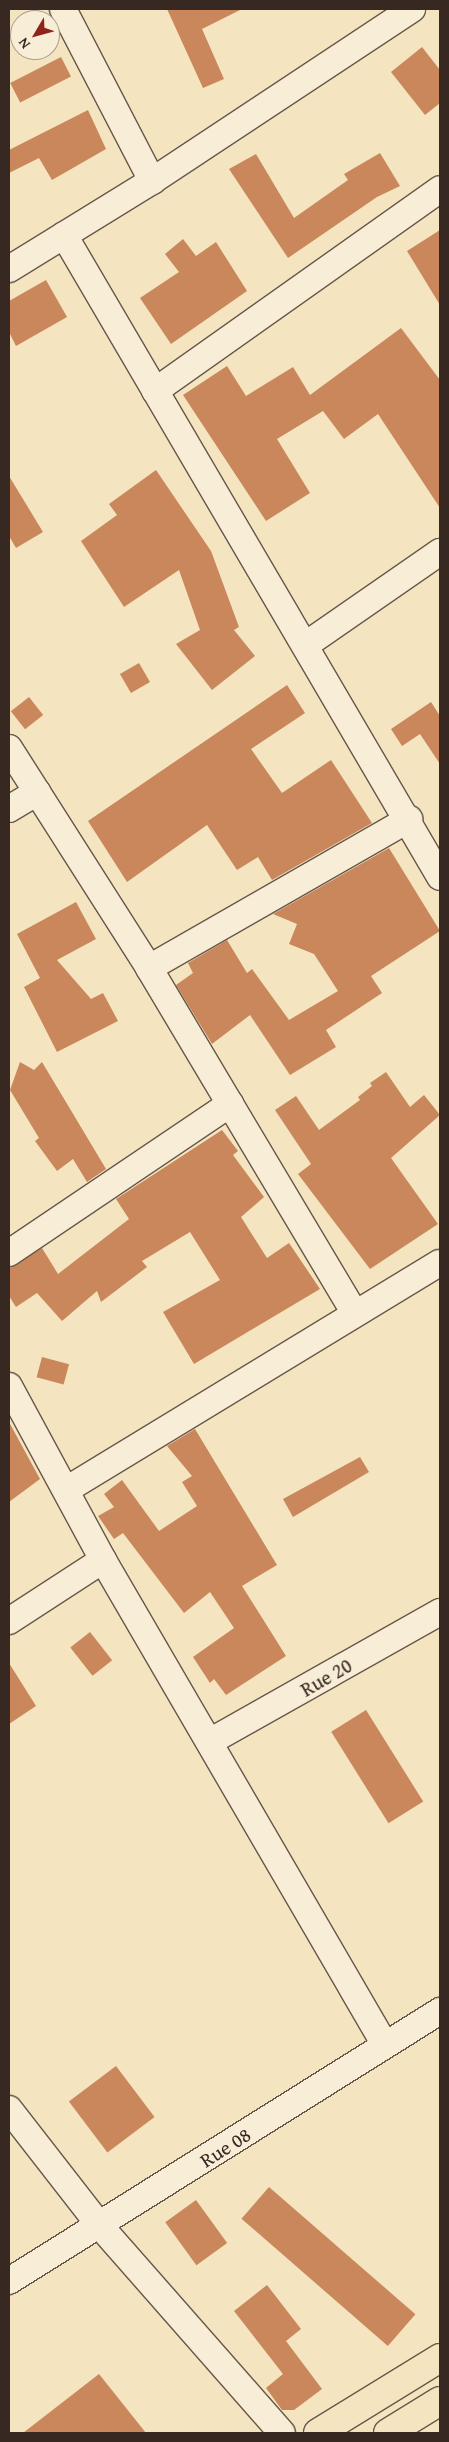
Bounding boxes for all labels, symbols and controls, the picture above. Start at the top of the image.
north arrow [10,10,60,60]
text: N [13,34,35,53]
street label: Rue 20 [296,1653,356,1701]
street label: Rue 08 [195,2122,255,2172]

